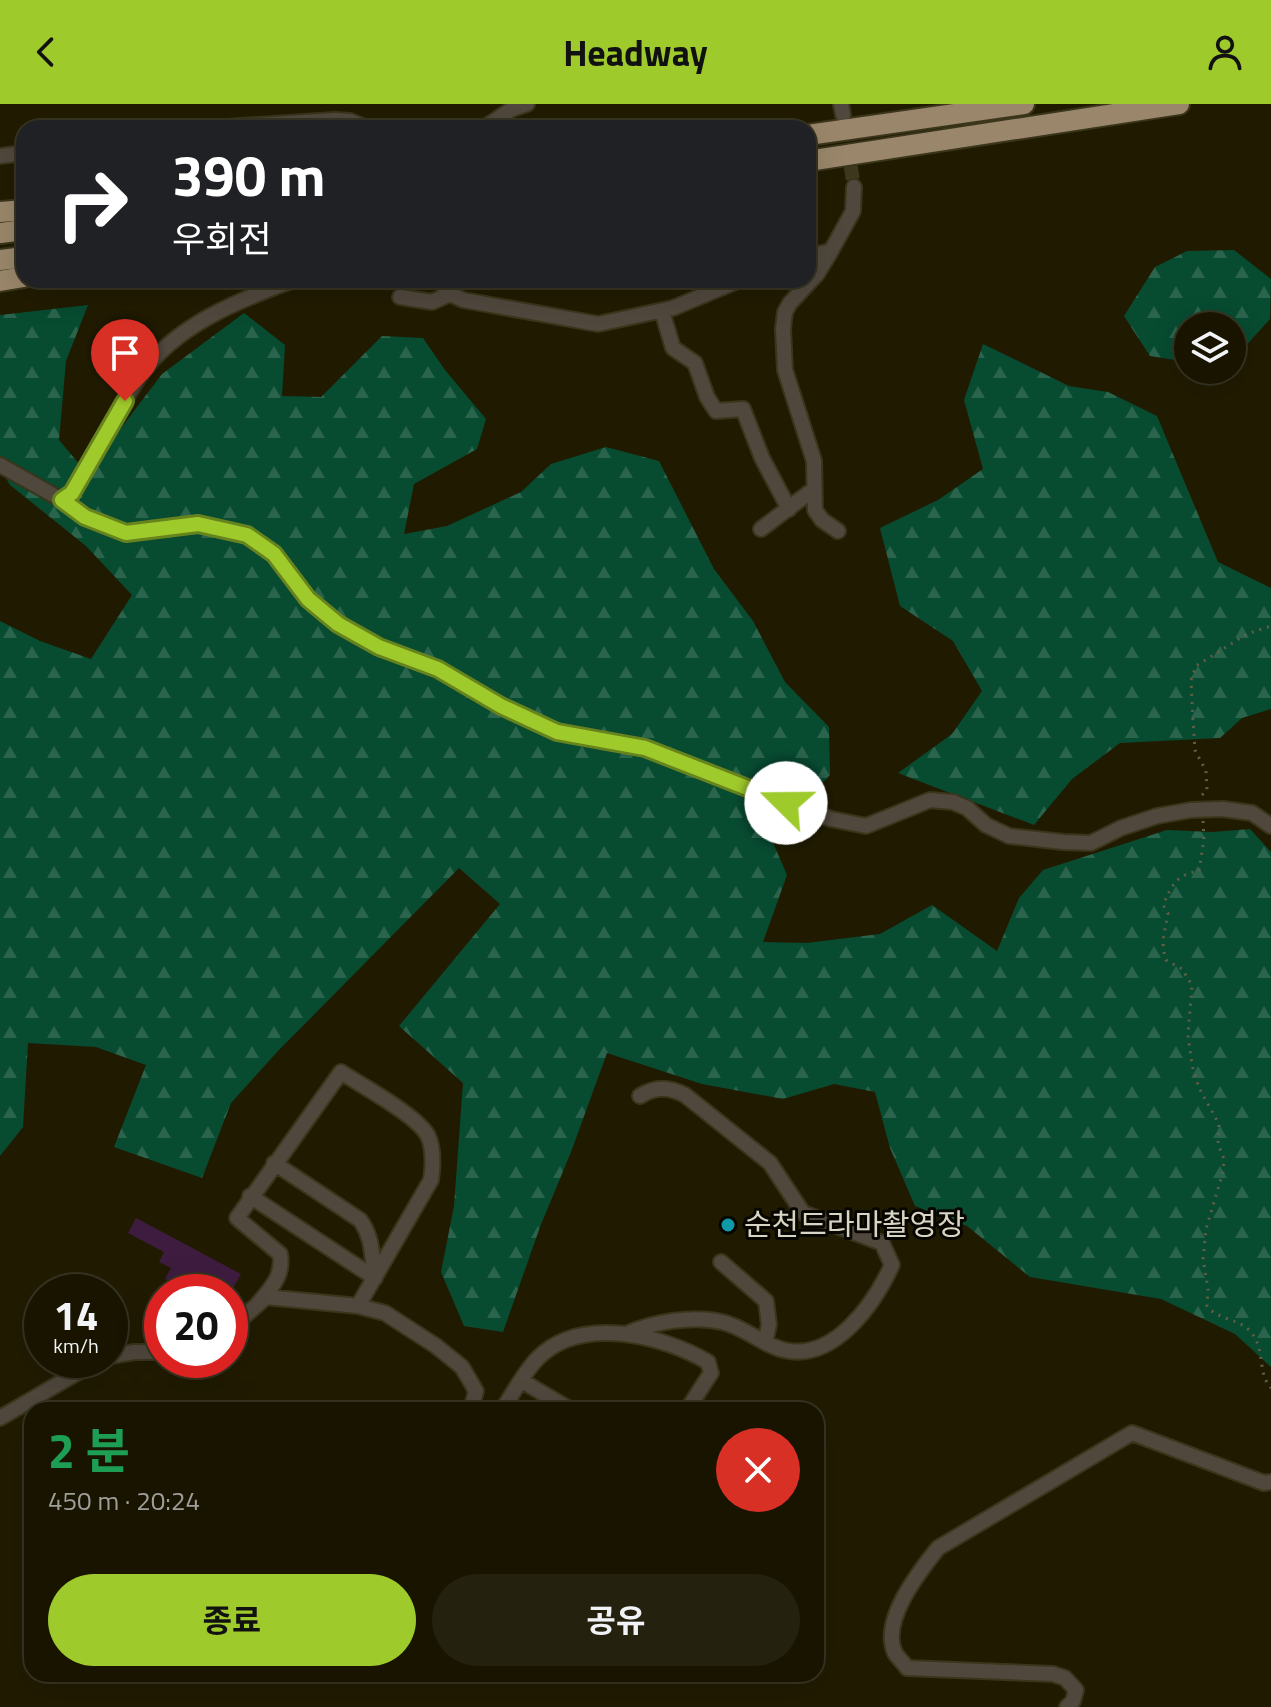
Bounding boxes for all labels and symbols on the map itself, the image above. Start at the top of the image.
pin [91,319,159,401]
position arrow [744,761,828,845]
place label: 순천드라마촬영장 [744,1201,965,1247]
marker: 순천드라마촬영장 [719,1216,737,1234]
speed limit sign: 20 [144,1274,248,1378]

